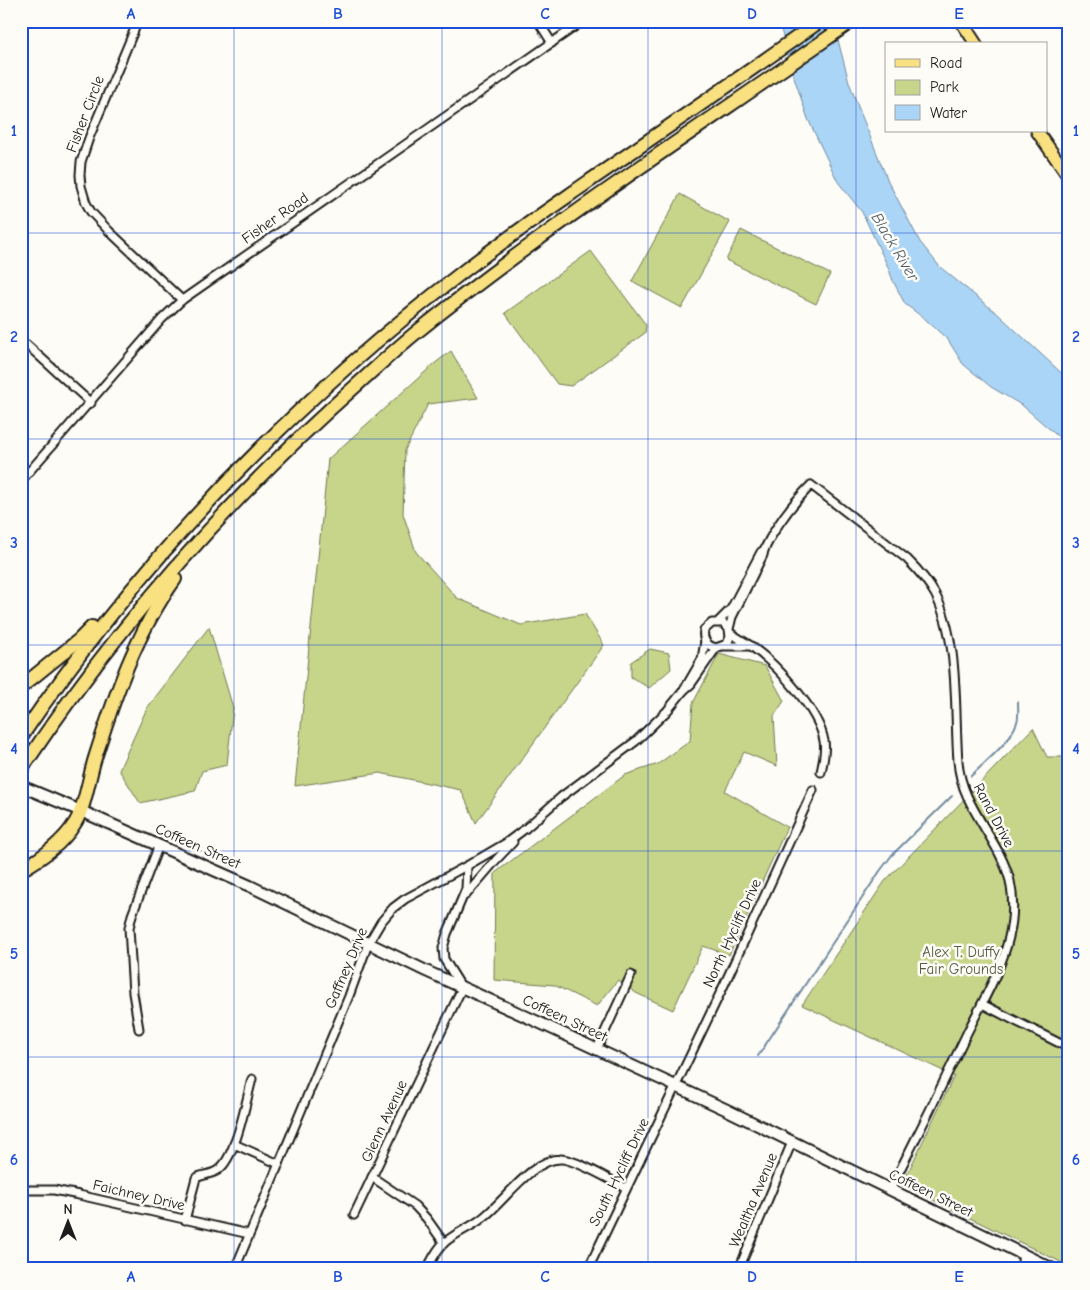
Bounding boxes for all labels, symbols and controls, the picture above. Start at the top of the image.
text: A [127,5,136,23]
text: B [333,5,343,23]
text: C [540,5,550,23]
text: D [747,5,757,23]
text: E [954,5,964,23]
legend [885,42,1048,132]
text: Road [930,54,962,72]
street label: Fisher Circle [62,73,108,155]
text: Park [930,78,959,96]
text: Water [930,104,967,122]
text: 1 [11,122,17,140]
text: 1 [1073,122,1079,140]
street label: Fisher Road [238,188,312,248]
water label: Black River [868,209,923,285]
text: 2 [10,328,18,346]
text: 2 [1072,328,1080,346]
text: 3 [10,534,18,552]
text: 3 [1072,534,1080,552]
text: 4 [10,740,18,758]
text: 4 [1072,740,1080,758]
street label: Rand Drive [970,780,1019,851]
street label: Coffeen Street [153,819,244,873]
street label: North Hycliff Drive [699,875,765,990]
street label: Gaffney Drive [321,924,371,1011]
park label: Alex T. Duffy Fair Grounds [919,943,1003,978]
text: 5 [10,945,18,963]
text: 5 [1072,945,1080,963]
street label: Coffeen Street [520,991,611,1046]
street label: Glenn Avenue [357,1077,411,1165]
street label: South Hycliff Drive [585,1115,653,1229]
street label: Wealtha Avenue [725,1149,781,1250]
text: 6 [10,1151,18,1169]
text: 6 [1072,1151,1080,1169]
street label: Coffeen Street [886,1165,977,1221]
street label: Faichney Drive [91,1176,187,1214]
north arrow [42,1198,92,1248]
text: N [63,1201,73,1218]
text: A [127,1268,136,1286]
text: B [333,1268,343,1286]
text: C [540,1268,550,1286]
text: D [747,1268,757,1286]
text: E [954,1268,964,1286]

